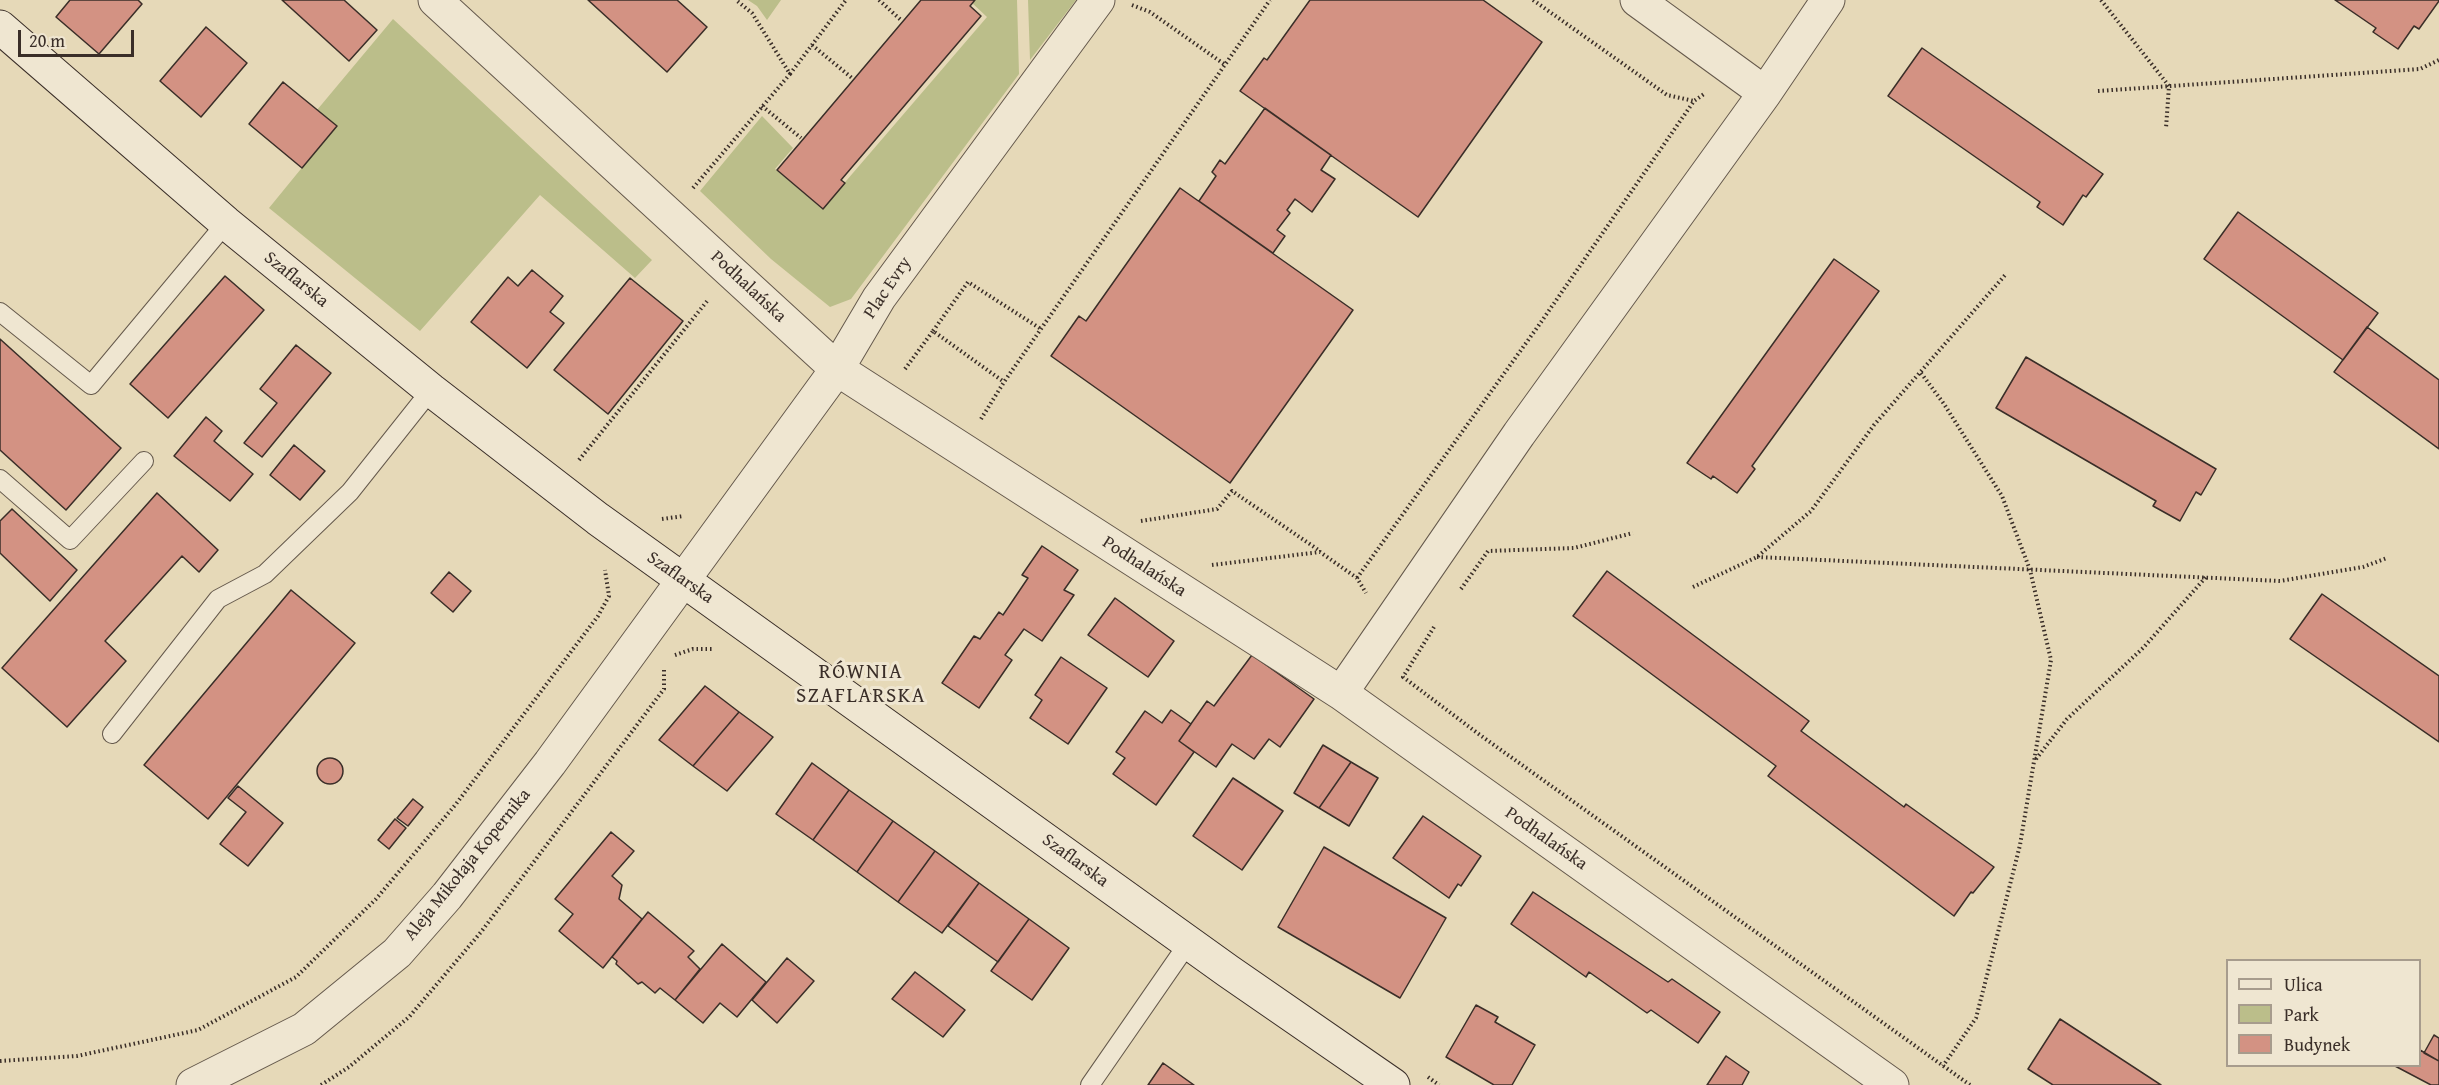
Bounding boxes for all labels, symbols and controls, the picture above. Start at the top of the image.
scale bar [21,18,136,56]
text: 20 m [29,27,65,54]
street label: Szaflarska [259,247,333,313]
street label: Podhalańska [706,247,790,327]
street label: Plac Evry [860,253,916,323]
street label: Podhalańska [1098,532,1190,602]
street label: Szaflarska [642,547,718,609]
district label: RÓWNIA SZAFLARSKA [796,660,926,710]
street label: Aleja Mikołaja Kopernika [400,785,536,945]
street label: Podhalańska [1501,803,1591,875]
street label: Szaflarska [1038,830,1112,892]
legend [2226,959,2421,1067]
text: Ulica [2284,971,2322,998]
text: Park [2284,1001,2319,1028]
text: Budynek [2284,1031,2350,1058]

